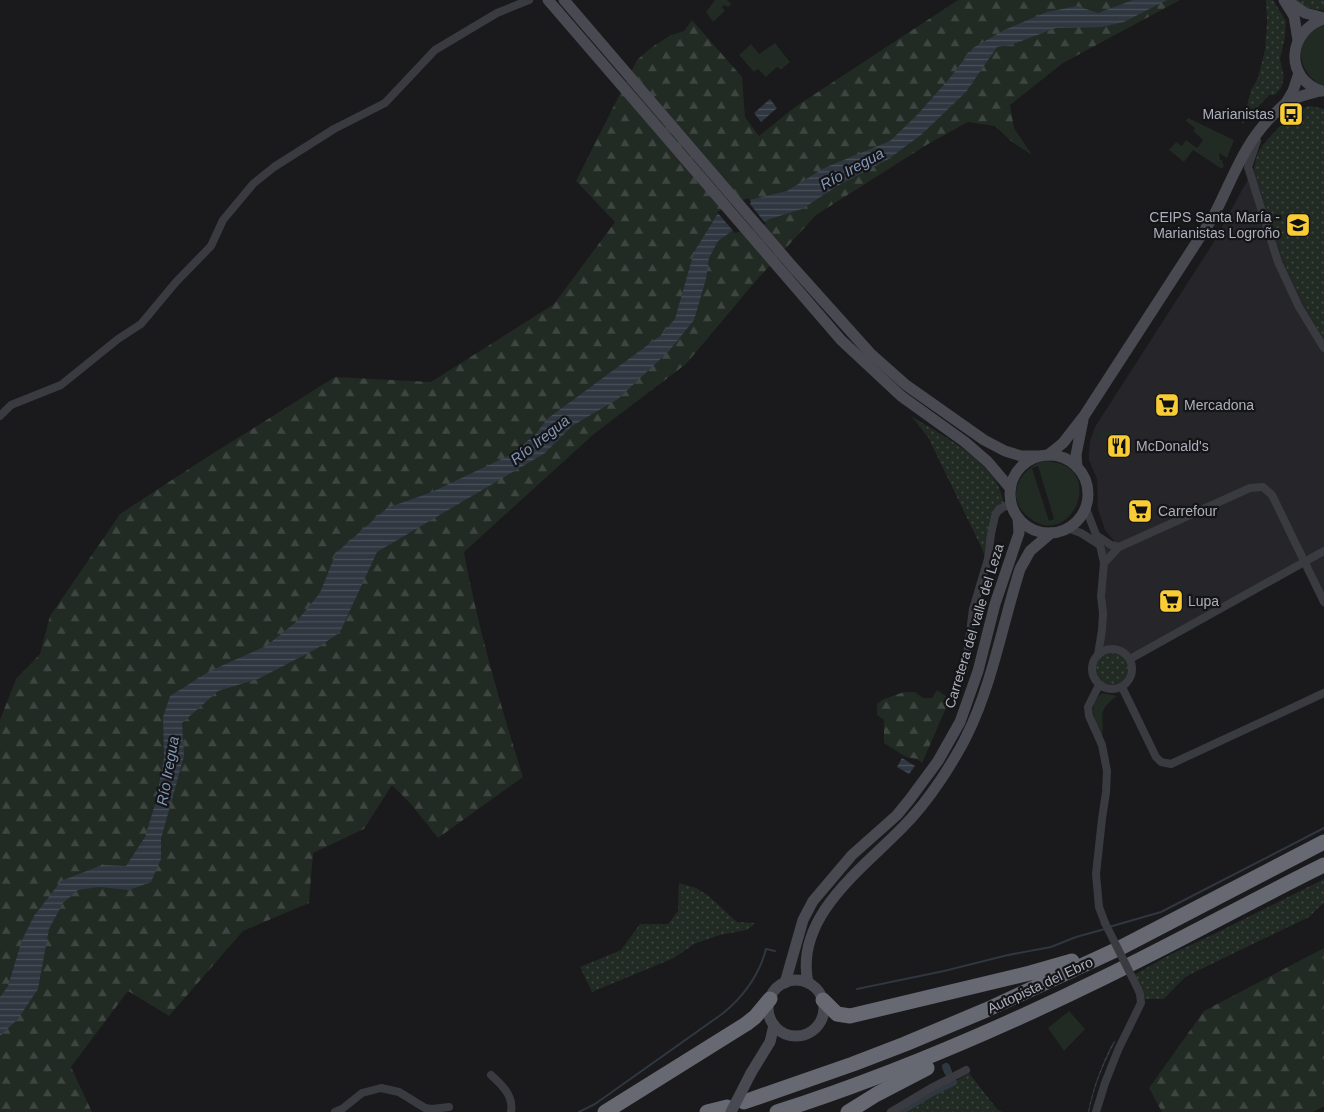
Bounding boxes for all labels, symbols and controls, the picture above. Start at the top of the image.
bus stop icon: Marianistas [1278,101,1304,127]
place label: Marianistas [1202,106,1274,122]
water label: Río Iregua [817,144,887,193]
place label: CEIPS Santa María - Marianistas Logroño [1149,209,1280,241]
school or university icon: CEIPS Santa María - Marianistas Logroño [1285,212,1311,238]
supermarket icon: Mercadona [1154,392,1180,418]
place label: Mercadona [1184,397,1254,413]
water label: Río Iregua [507,411,573,468]
restaurant icon: McDonald's [1106,433,1132,459]
place label: McDonald's [1136,438,1209,454]
supermarket icon: Carrefour [1127,498,1153,524]
place label: Carrefour [1158,503,1217,519]
street label: Carretera del valle del Leza [941,542,1007,710]
supermarket icon: Lupa [1158,588,1184,614]
place label: Lupa [1188,593,1219,609]
water label: Río Iregua [153,735,182,807]
street label: Autopista del Ebro [985,953,1095,1016]

